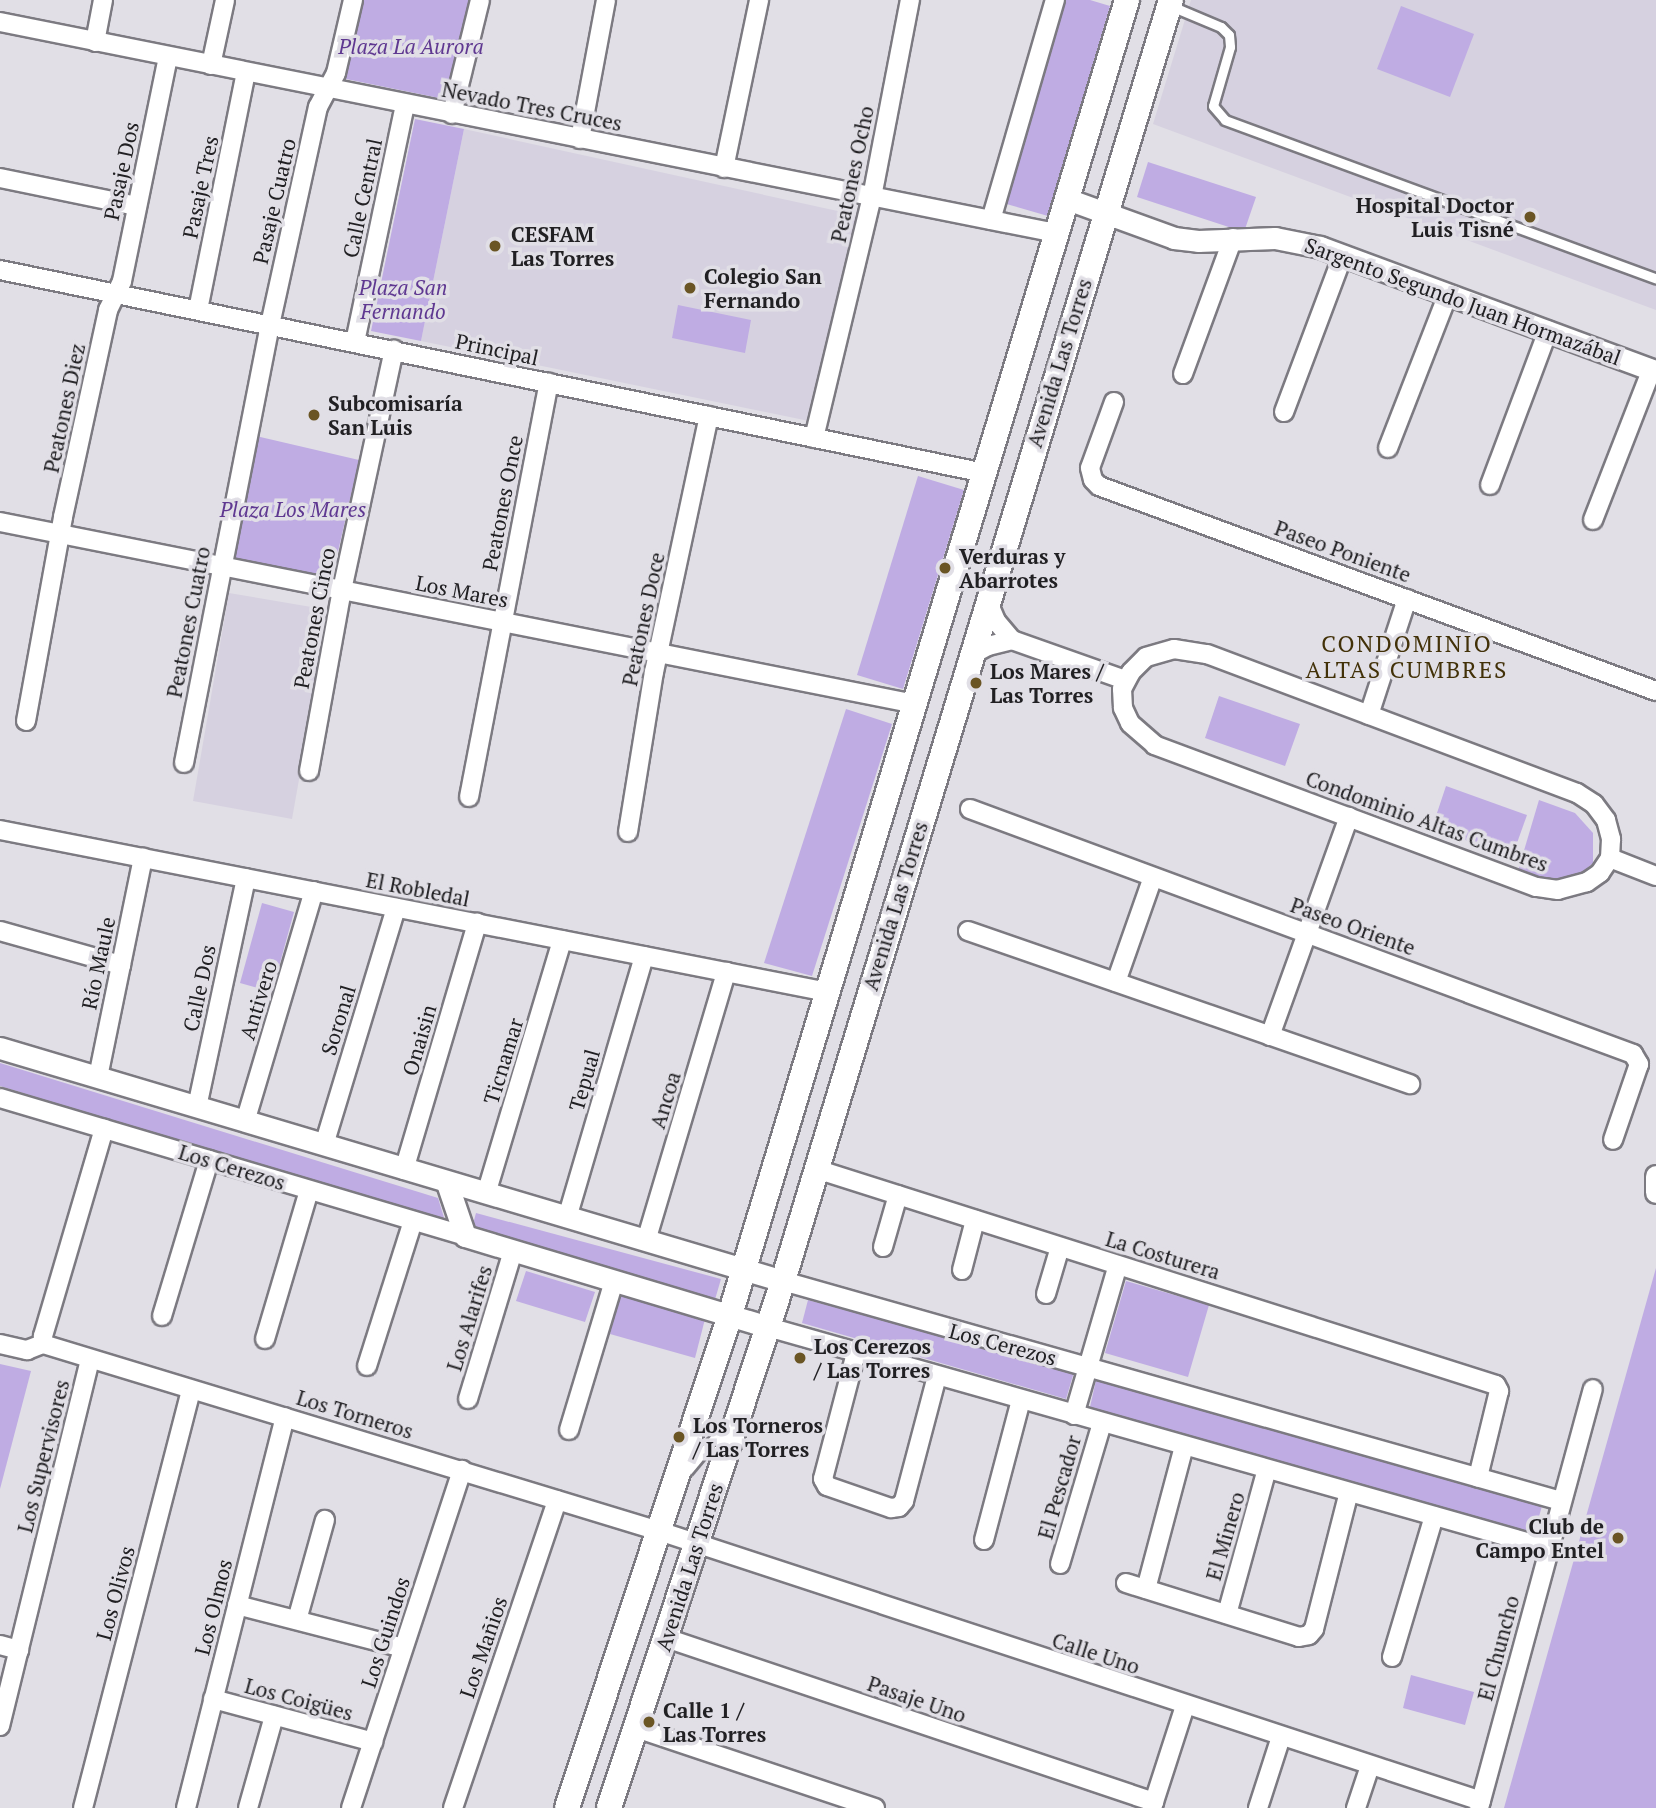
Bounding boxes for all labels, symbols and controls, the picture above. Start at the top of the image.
park label: Plaza La Aurora [338,33,484,59]
street label: Nevado Tres Cruces [440,76,624,136]
street label: Peatones Ocho [825,103,879,245]
street label: Pasaje Dos [98,119,144,223]
street label: Pasaje Tres [177,133,223,241]
street label: Pasaje Cuatro [247,136,301,266]
street label: Calle Central [337,136,387,260]
place label: Hospital Doctor Luis Tisné [1356,192,1514,242]
marker: Hospital Doctor Luis Tisné [1520,207,1540,227]
place label: CESFAM Las Torres [511,221,614,271]
street label: Sargento Segundo Juan Hormazábal [1301,232,1625,370]
marker: CESFAM Las Torres [485,236,505,256]
place label: Colegio San Fernando [704,263,822,313]
park label: Plaza San Fernando [359,274,447,324]
street label: Avenida Las Torres [1021,276,1097,450]
marker: Colegio San Fernando [682,280,698,296]
street label: Principal [453,328,541,370]
street label: Peatones Diez [38,341,90,475]
place label: Subcomisaría San Luis [328,390,463,440]
marker: Subcomisaría San Luis [306,407,322,423]
street label: Peatones Once [476,433,528,573]
park label: Plaza Los Mares [220,496,366,522]
street label: Paseo Poniente [1271,515,1415,587]
place label: Verduras y Abarrotes [959,543,1065,593]
street label: Peatones Cuatro [161,544,215,700]
street label: Peatones Cinco [288,545,340,691]
street label: Peatones Doce [617,550,669,688]
marker: Verduras y Abarrotes [937,560,953,576]
street label: Los Mares [414,570,510,612]
district label: CONDOMINIO ALTAS CUMBRES [1307,630,1507,684]
place label: Los Mares / Las Torres [990,658,1104,708]
marker: Los Mares / Las Torres [968,675,984,691]
street label: Condominio Altas Cumbres [1302,765,1552,877]
street label: Avenida Las Torres [857,819,933,993]
street label: El Robledal [364,867,472,911]
street label: Paseo Oriente [1287,892,1419,960]
street label: Río Maule [76,914,120,1012]
street label: Calle Dos [178,942,220,1034]
street label: Antivero [234,957,282,1043]
street label: Soronal [315,982,361,1058]
street label: Onaisin [397,1002,441,1078]
street label: Ticnamar [478,1015,528,1107]
street label: Tepual [563,1046,605,1114]
street label: Ancoa [644,1068,686,1132]
street label: Los Cerezos [176,1139,288,1195]
street label: La Costurera [1103,1226,1223,1284]
street label: Los Alarifes [441,1262,497,1374]
street label: Los Cerezos [947,1318,1059,1370]
place label: Los Cerezos / Las Torres [814,1333,931,1383]
marker: Los Cerezos / Las Torres [792,1350,808,1366]
street label: Los Supervisores [12,1377,74,1535]
street label: Los Torneros [294,1384,416,1444]
place label: Los Torneros / Las Torres [693,1412,823,1462]
marker: Los Torneros / Las Torres [671,1429,687,1445]
street label: El Pescador [1032,1432,1086,1542]
street label: Avenida Las Torres [650,1480,728,1654]
street label: El Minero [1200,1489,1250,1583]
place label: Club de Campo Entel [1475,1513,1604,1563]
marker: Club de Campo Entel [1610,1530,1626,1546]
street label: Los Olivos [90,1543,140,1643]
street label: Los Olmos [189,1556,237,1658]
street label: Los Guindos [355,1573,415,1691]
street label: Los Mañios [454,1593,512,1701]
street label: El Chuncho [1472,1593,1524,1703]
street label: Calle Uno [1049,1627,1143,1679]
street label: Pasaje Uno [864,1670,970,1728]
street label: Los Coigües [242,1672,356,1726]
place label: Calle 1 / Las Torres [663,1697,766,1747]
marker: Calle 1 / Las Torres [641,1714,657,1730]

